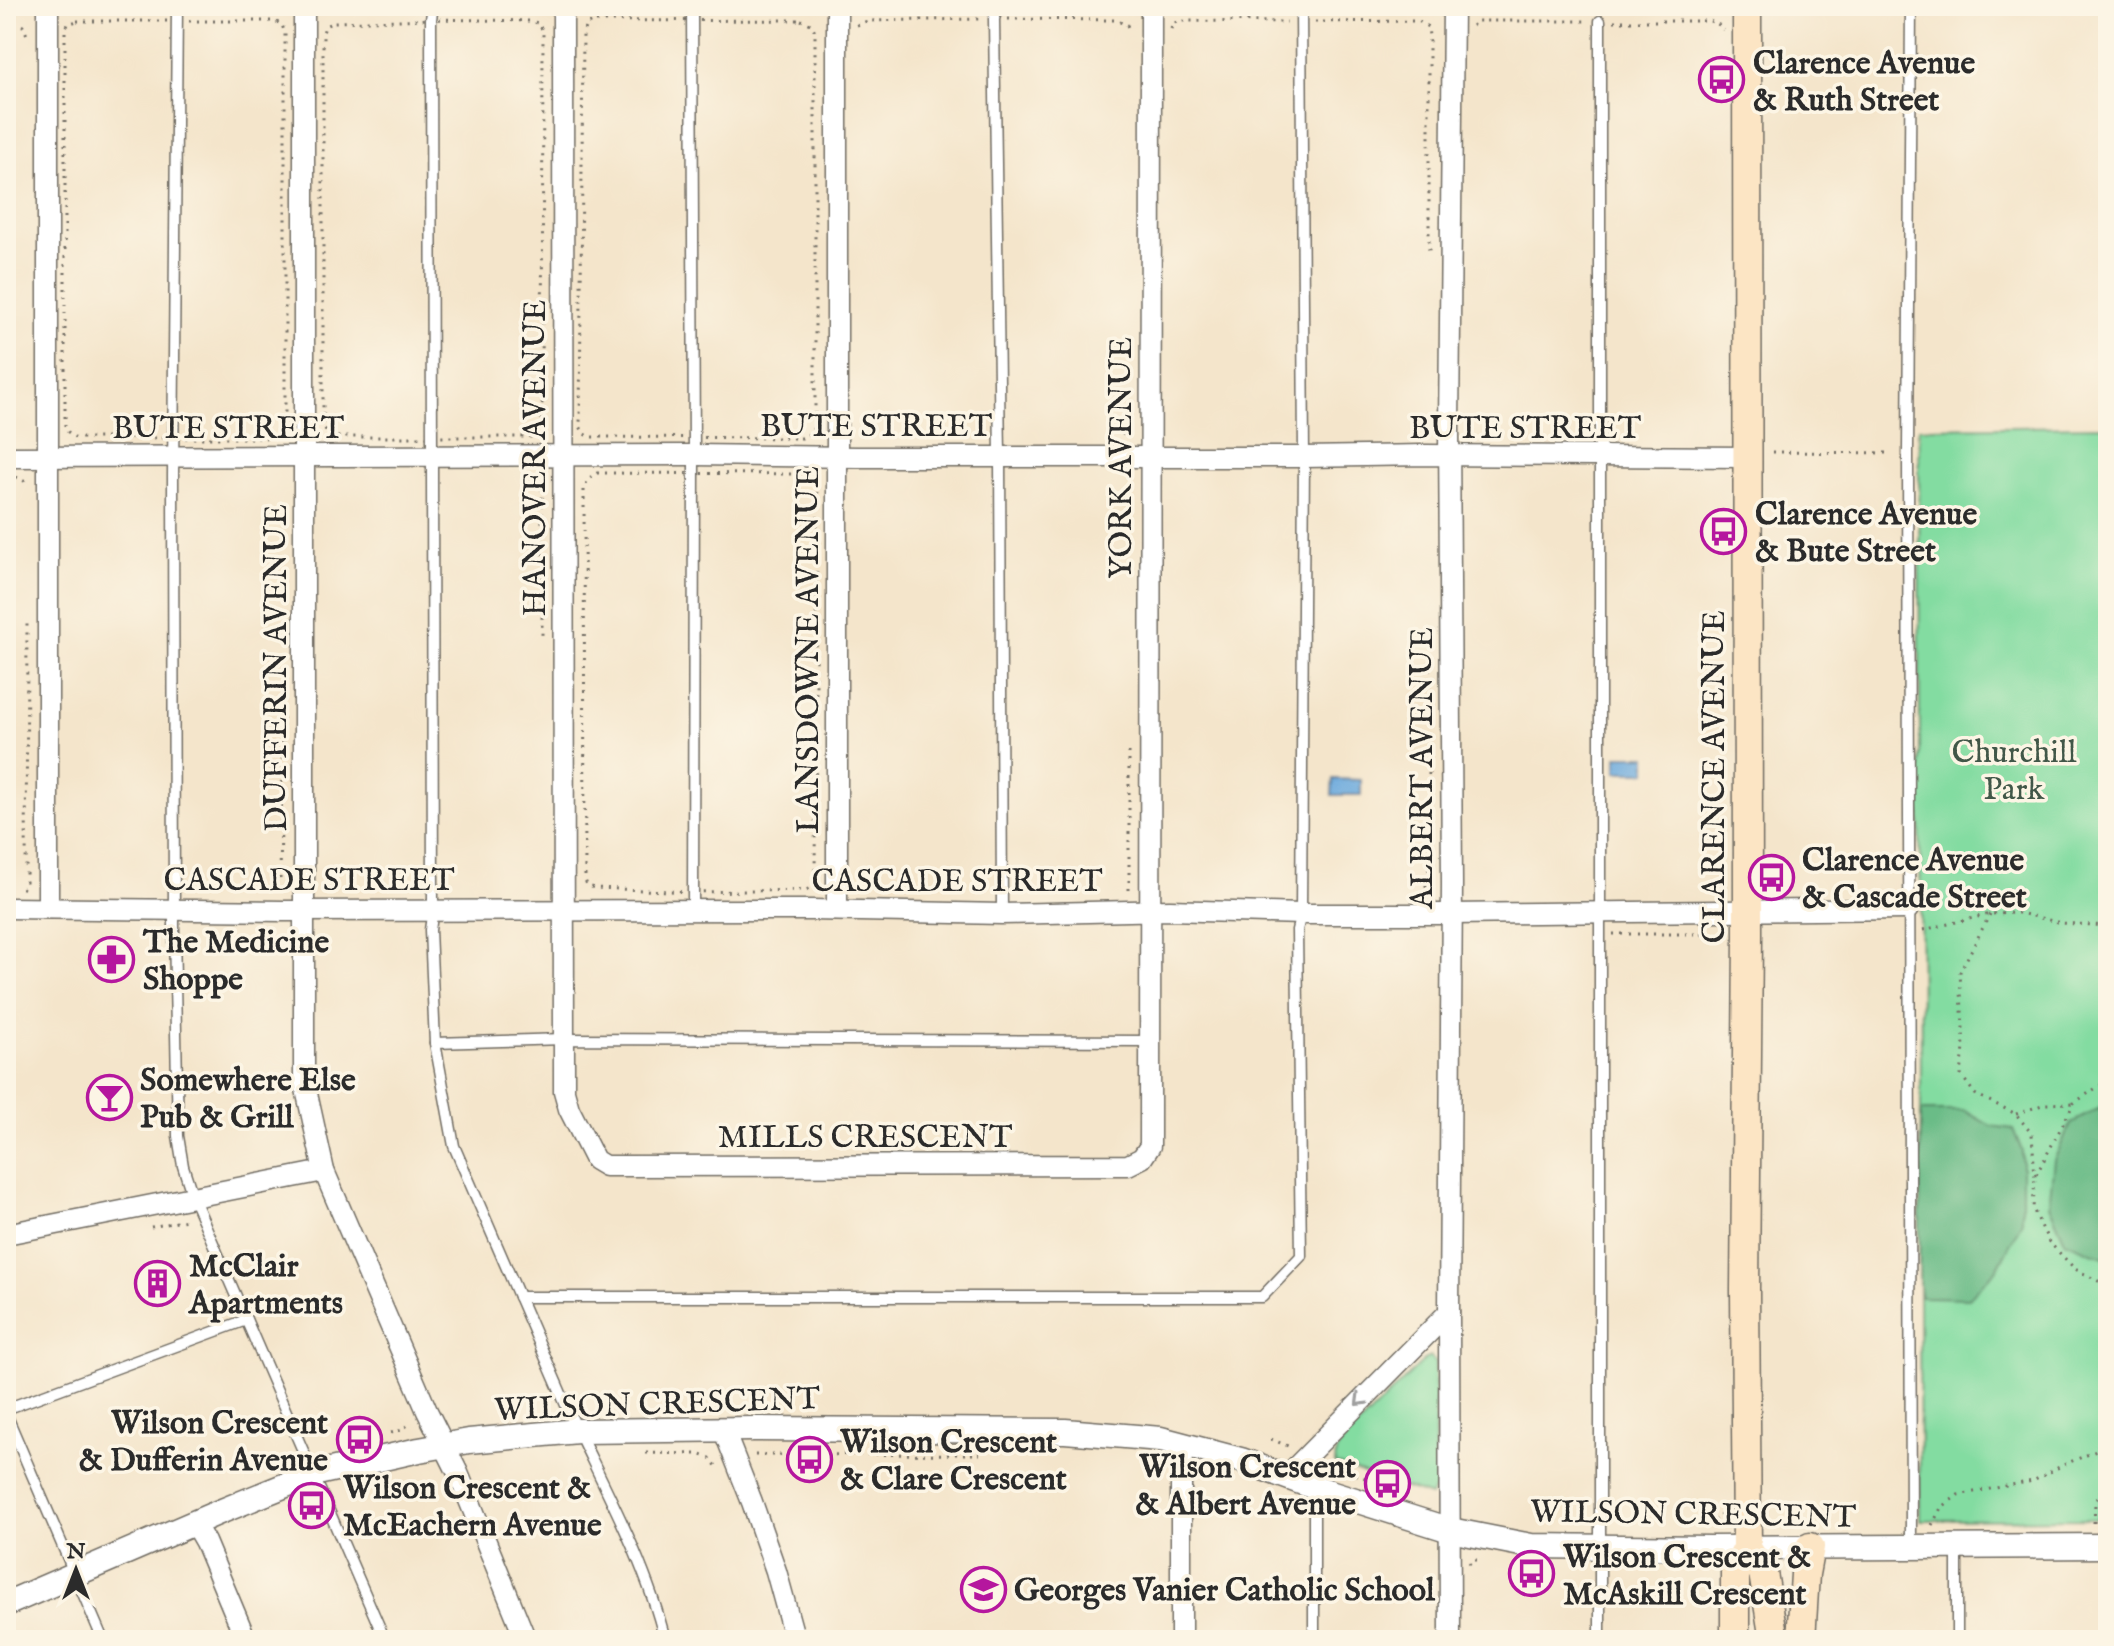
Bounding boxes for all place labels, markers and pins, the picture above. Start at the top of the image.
place label: Clarence Avenue & Ruth Street [1753,44,1975,122]
bus stop icon: Clarence Avenue & Ruth Street [1698,56,1746,104]
place label: Clarence Avenue & Bute Street [1755,495,1977,573]
bus stop icon: Clarence Avenue & Bute Street [1700,507,1748,555]
place label: Clarence Avenue & Cascade Street [1802,841,2027,919]
bus stop icon: Clarence Avenue & Cascade Street [1747,853,1795,901]
place label: The Medicine Shoppe [142,923,329,1001]
pharmacy icon: The Medicine Shoppe [88,935,136,983]
place label: Somewhere Else Pub & Grill [140,1061,356,1139]
bar icon: Somewhere Else Pub & Grill [85,1073,133,1121]
place label: McClair Apartments [187,1247,343,1325]
building icon: McClair Apartments [134,1259,182,1307]
place label: Wilson Crescent & Dufferin Avenue [79,1404,328,1482]
bus stop icon: Wilson Crescent & Dufferin Avenue [335,1416,383,1464]
place label: Wilson Crescent & Clare Crescent [839,1423,1067,1501]
bus stop icon: Wilson Crescent & Clare Crescent [785,1435,833,1483]
place label: Wilson Crescent & Albert Avenue [1135,1448,1356,1526]
bus stop icon: Wilson Crescent & Albert Avenue [1363,1460,1411,1508]
place label: Wilson Crescent & McEachern Avenue [342,1469,602,1547]
bus stop icon: Wilson Crescent & McEachern Avenue [288,1481,336,1529]
place label: Wilson Crescent & McAskill Crescent [1562,1538,1811,1616]
bus stop icon: Wilson Crescent & McAskill Crescent [1508,1550,1556,1598]
school or university icon: Georges Vanier Catholic School [959,1565,1007,1613]
place label: Georges Vanier Catholic School [1014,1571,1436,1612]

